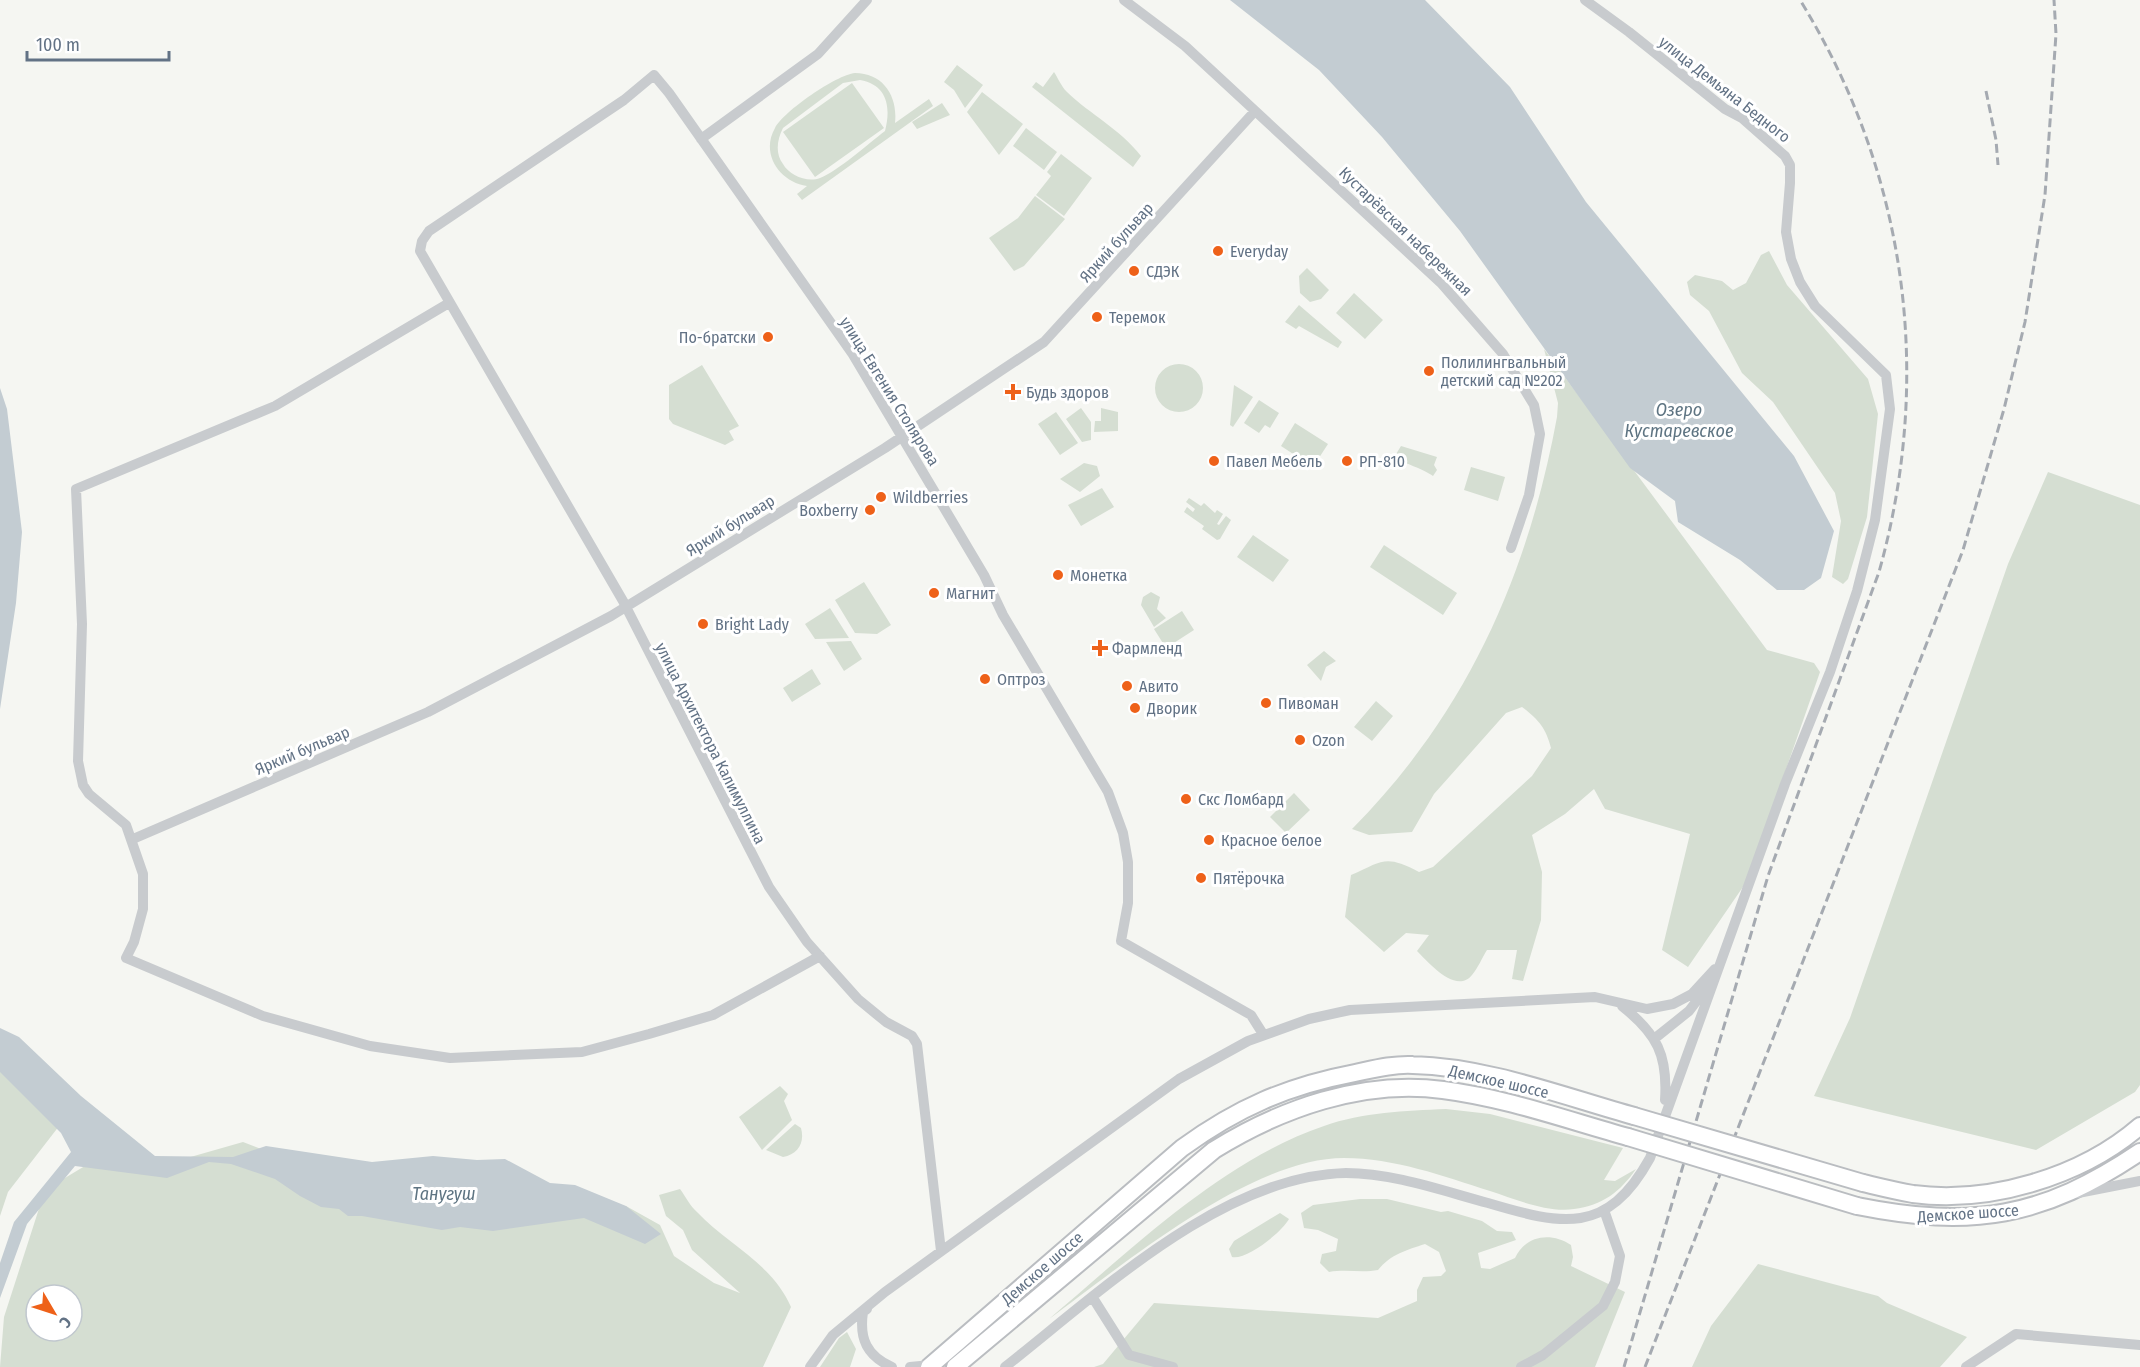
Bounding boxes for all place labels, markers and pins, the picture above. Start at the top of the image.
place label: Everyday [1230,242,1289,261]
marker: Everyday [1211,244,1225,258]
place label: СДЭК [1146,262,1180,281]
marker: СДЭК [1127,264,1141,278]
place label: Теремок [1109,308,1166,327]
marker: Теремок [1090,310,1104,324]
place label: По-братски [679,328,756,347]
marker: По-братски [761,330,775,344]
place label: Полилингвальный детский сад №202 [1441,353,1566,390]
marker: Полилингвальный детский сад №202 [1422,364,1436,378]
marker: Будь здоров [1004,383,1022,401]
place label: Будь здоров [1026,383,1109,402]
place label: Павел Мебель [1226,452,1322,471]
place label: РП-810 [1359,452,1405,471]
marker: Павел Мебель [1207,454,1221,468]
marker: РП-810 [1340,454,1354,468]
place label: Wildberries [893,488,968,507]
marker: Wildberries [874,490,888,504]
place label: Boxberry [799,501,859,520]
marker: Boxberry [863,503,877,517]
place label: Монетка [1070,566,1128,585]
marker: Монетка [1051,568,1065,582]
place label: Магнит [946,584,996,603]
marker: Магнит [927,586,941,600]
place label: Bright Lady [715,615,790,634]
marker: Bright Lady [696,617,710,631]
place label: Фармленд [1112,639,1182,658]
marker: Фармленд [1093,641,1107,655]
place label: Оптроз [997,670,1046,689]
marker: Оптроз [978,672,992,686]
place label: Авито [1139,677,1179,696]
marker: Авито [1120,679,1134,693]
place label: Пивоман [1278,694,1339,713]
marker: Пивоман [1259,696,1273,710]
place label: Дворик [1146,699,1197,718]
marker: Дворик [1128,701,1142,715]
place label: Ozon [1312,731,1345,750]
marker: Ozon [1293,733,1307,747]
place label: Скс Ломбард [1198,790,1284,809]
marker: Скс Ломбард [1179,792,1193,806]
place label: Красное белое [1221,831,1322,850]
marker: Красное белое [1202,833,1216,847]
place label: Пятёрочка [1213,869,1285,888]
marker: Пятёрочка [1194,871,1208,885]

